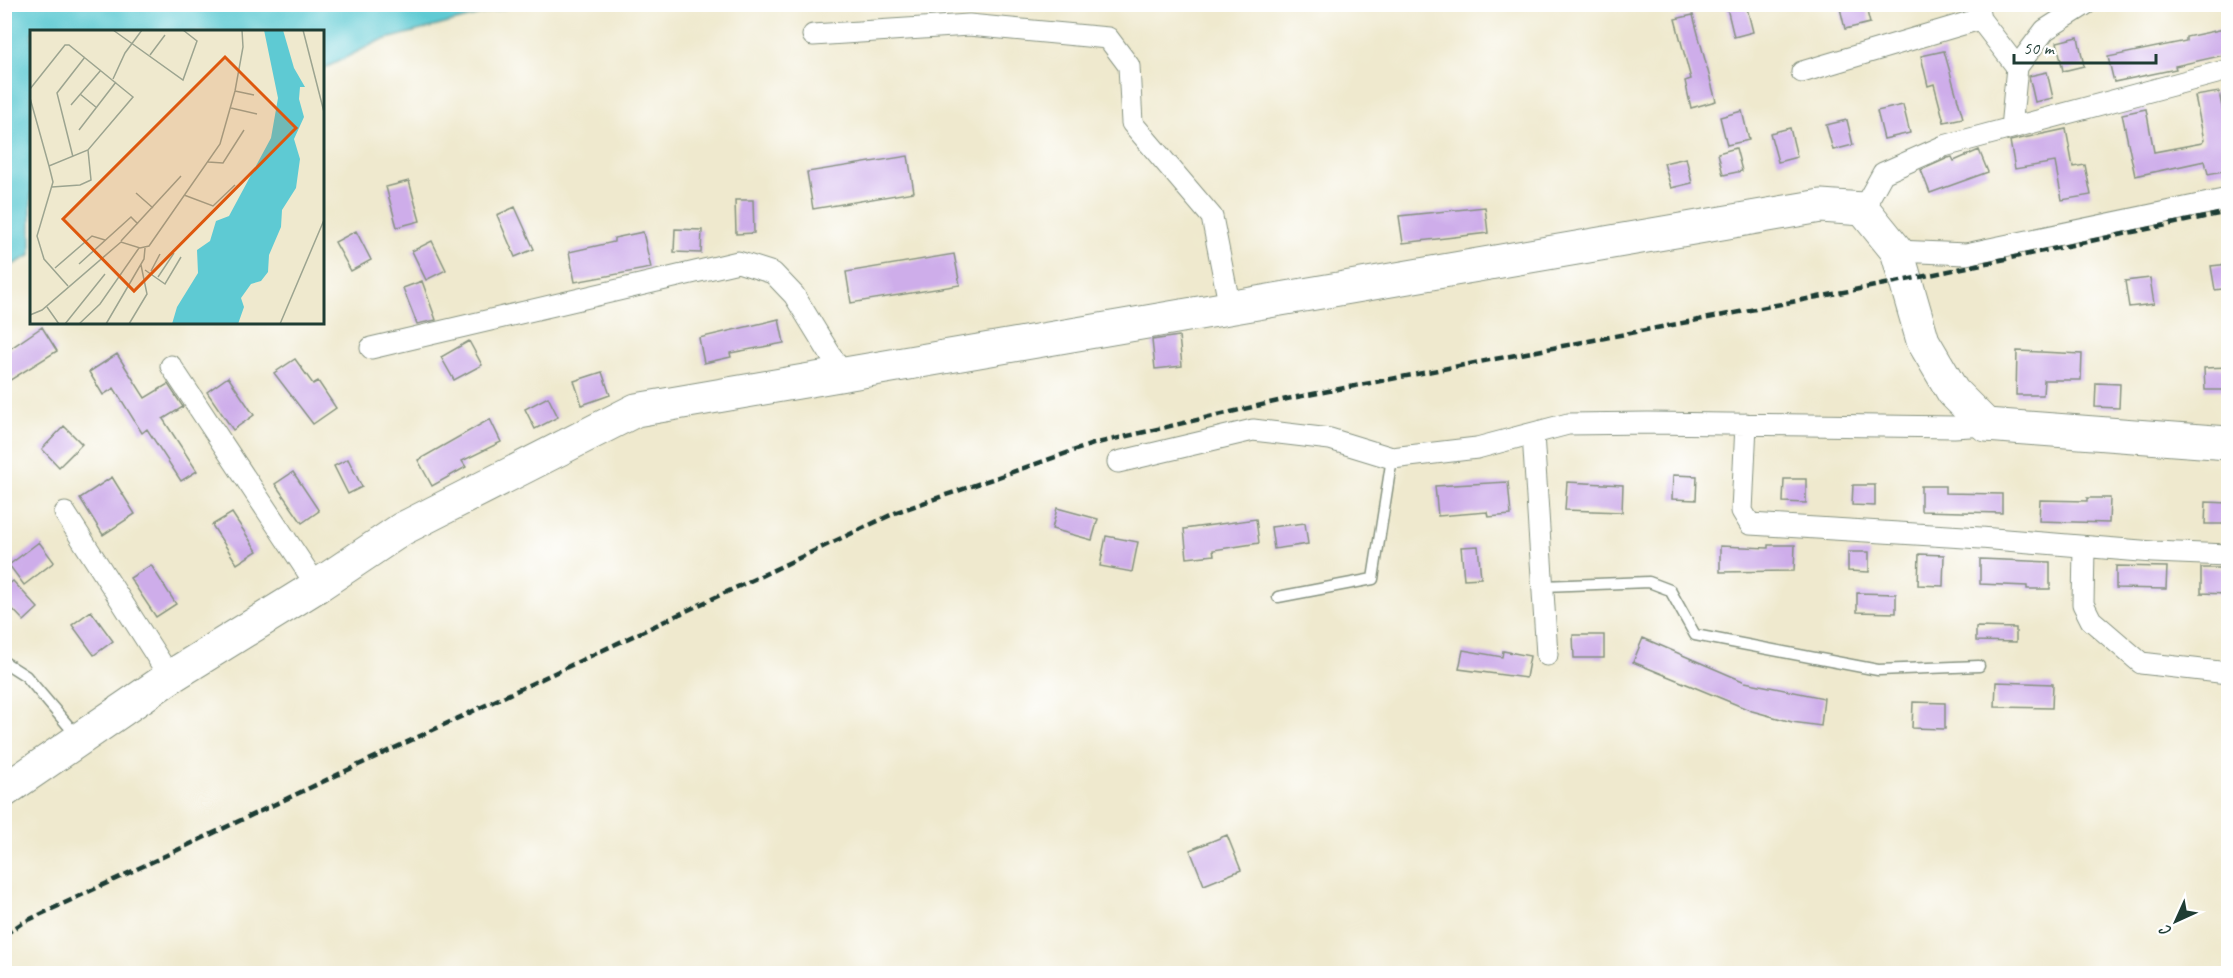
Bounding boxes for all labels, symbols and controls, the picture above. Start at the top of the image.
scale bar [2014,27,2156,65]
inset map [30,30,324,324]
text: 50 m [2023,37,2056,59]
north arrow [2146,891,2206,951]
text: С [2155,920,2176,941]

